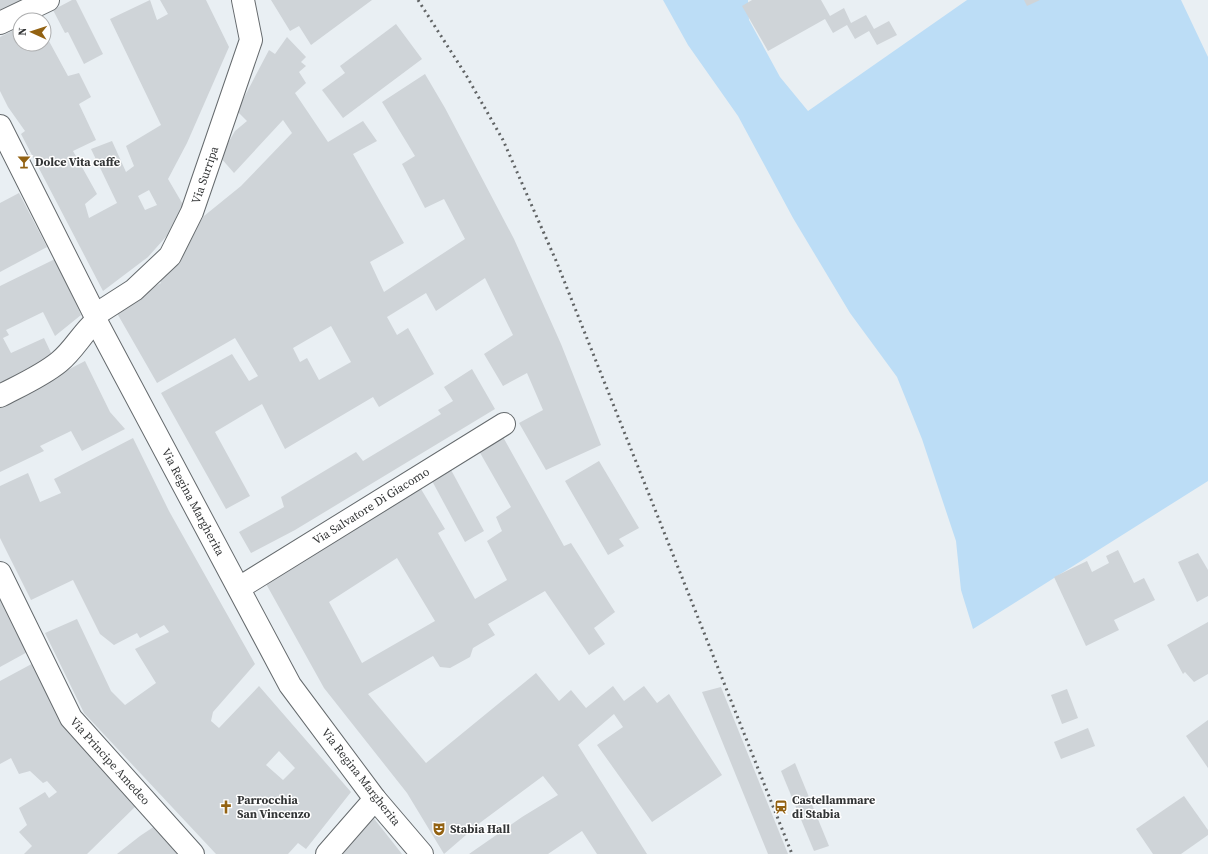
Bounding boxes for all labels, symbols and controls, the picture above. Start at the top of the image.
north arrow [12,12,52,52]
text: N [15,27,30,36]
street label: Via Surripa [188,143,223,206]
bar icon: Dolce Vita caffe [16,154,32,170]
place label: Dolce Vita caffe [35,154,120,170]
street label: Via Regina Margherita [158,445,229,559]
street label: Via Salvatore Di Giacomo [310,463,433,549]
street label: Via Principe Amedeo [66,714,154,809]
street label: Via Regina Margherita [318,725,405,830]
place label: Parrocchia San Vincenzo [237,792,310,822]
place label: Castellammare di Stabia [792,792,875,822]
church icon: Parrocchia San Vincenzo [218,799,234,815]
station icon: Castellammare di Stabia [773,799,789,815]
theatre icon: Stabia Hall [431,821,447,837]
place label: Stabia Hall [450,821,510,837]

